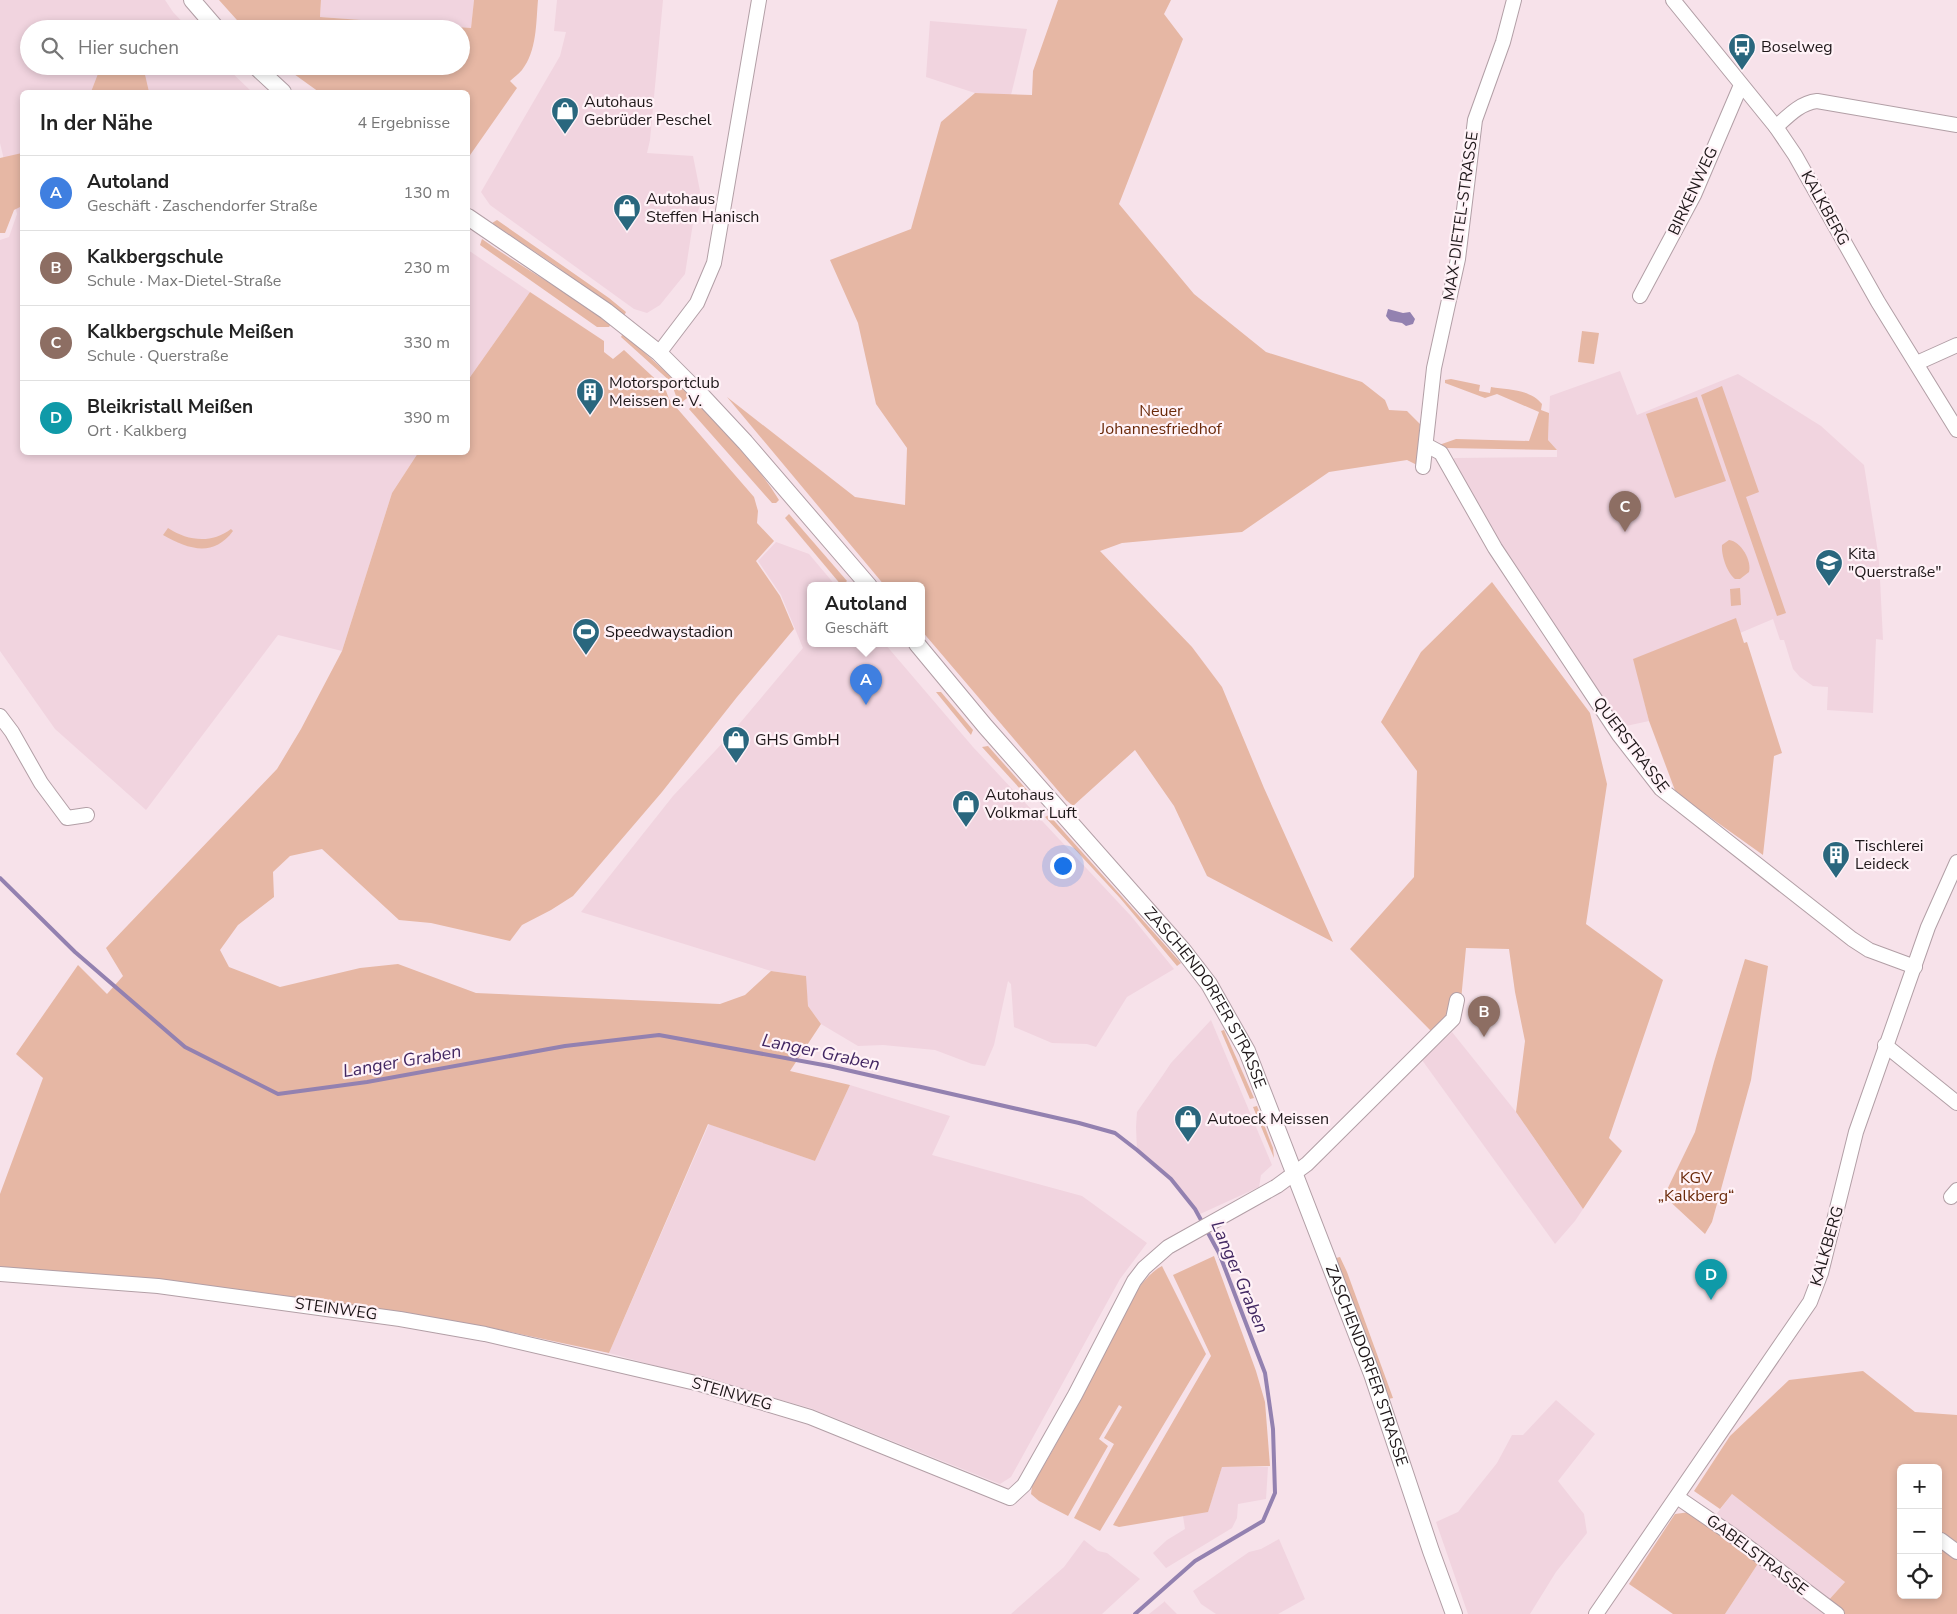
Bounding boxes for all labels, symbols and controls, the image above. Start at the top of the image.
search box [20,20,470,75]
bus stop icon: Boselweg [1727,32,1757,71]
icon: search [38,34,66,62]
text: Hier suchen [78,35,179,61]
place label: Boselweg [1761,36,1833,58]
place label: Autohaus Gebrüder Peschel [584,91,712,131]
shop icon: Autohaus Gebrüder Peschel [550,96,580,135]
text: In der Nähe [40,109,153,137]
text: 4 Ergebnisse [357,112,450,134]
street label: MAX-DIETEL-STRASSE [1438,130,1484,302]
street label: BIRKENWEG [1663,143,1723,239]
street label: KALKBERG [1795,167,1855,249]
text: Autoland [87,169,169,195]
text: A [50,182,62,204]
text: 130 m [403,182,450,204]
place label: Autohaus Steffen Hanisch [646,188,759,228]
shop icon: Autohaus Steffen Hanisch [612,193,642,232]
text: Geschäft · Zaschendorfer Straße [87,195,317,217]
text: Kalkbergschule [87,244,223,270]
text: B [50,257,62,279]
text: 230 m [403,257,450,279]
text: Schule · Max-Dietel-Straße [87,270,281,292]
text: Kalkbergschule Meißen [87,319,294,345]
text: C [51,332,61,354]
text: 330 m [403,332,450,354]
text: Schule · Querstraße [87,345,228,367]
place label: Motorsportclub Meissen e. V. [609,372,720,412]
building icon: Motorsportclub Meissen e. V. [575,377,605,416]
text: Bleikristall Meißen [87,394,253,420]
park label: Neuer Johannesfriedhof [1099,400,1223,440]
text: D [50,407,62,429]
text: 390 m [403,407,450,429]
text: Ort · Kalkberg [87,420,187,442]
pin: C [1609,491,1641,532]
place label: Kita "Querstraße" [1848,543,1942,583]
school or university icon: Kita "Querstraße" [1814,548,1844,587]
popup [807,582,925,647]
text: Autoland [825,591,907,617]
sports icon: Speedwaystadion [571,617,601,656]
text: Geschäft [825,617,888,639]
place label: Speedwaystadion [605,621,733,643]
pin: A [850,664,882,705]
street label: QUERSTRASSE [1588,693,1674,797]
shop icon: GHS GmbH [721,725,751,764]
place label: GHS GmbH [755,729,840,751]
place label: Autohaus Volkmar Luft [984,784,1077,824]
shop icon: Autohaus Volkmar Luft [951,789,981,828]
place label: Tischlerei Leideck [1855,835,1924,875]
building icon: Tischlerei Leideck [1821,840,1851,879]
your location [1050,853,1076,879]
street label: ZASCHENDORFER STRASSE [1139,902,1271,1092]
pin: B [1468,996,1500,1037]
water label: Langer Graben [760,1028,882,1076]
water label: Langer Graben [341,1039,463,1083]
shop icon: Autoeck Meissen [1173,1104,1203,1143]
place label: Autoeck Meissen [1207,1108,1329,1130]
park label: KGV „Kalkberg“ [1658,1167,1734,1207]
street label: KALKBERG [1805,1203,1849,1289]
water label: Langer Graben [1206,1217,1274,1337]
pin: D [1695,1259,1727,1300]
street label: ZASCHENDORFER STRASSE [1320,1262,1413,1469]
street label: STEINWEG [293,1292,379,1326]
street label: STEINWEG [689,1372,775,1416]
map controls [1897,1464,1942,1599]
button: + [1897,1464,1942,1509]
street label: GABELSTRASSE [1702,1509,1812,1601]
button: − [1897,1509,1942,1554]
button: locate [1897,1554,1942,1599]

